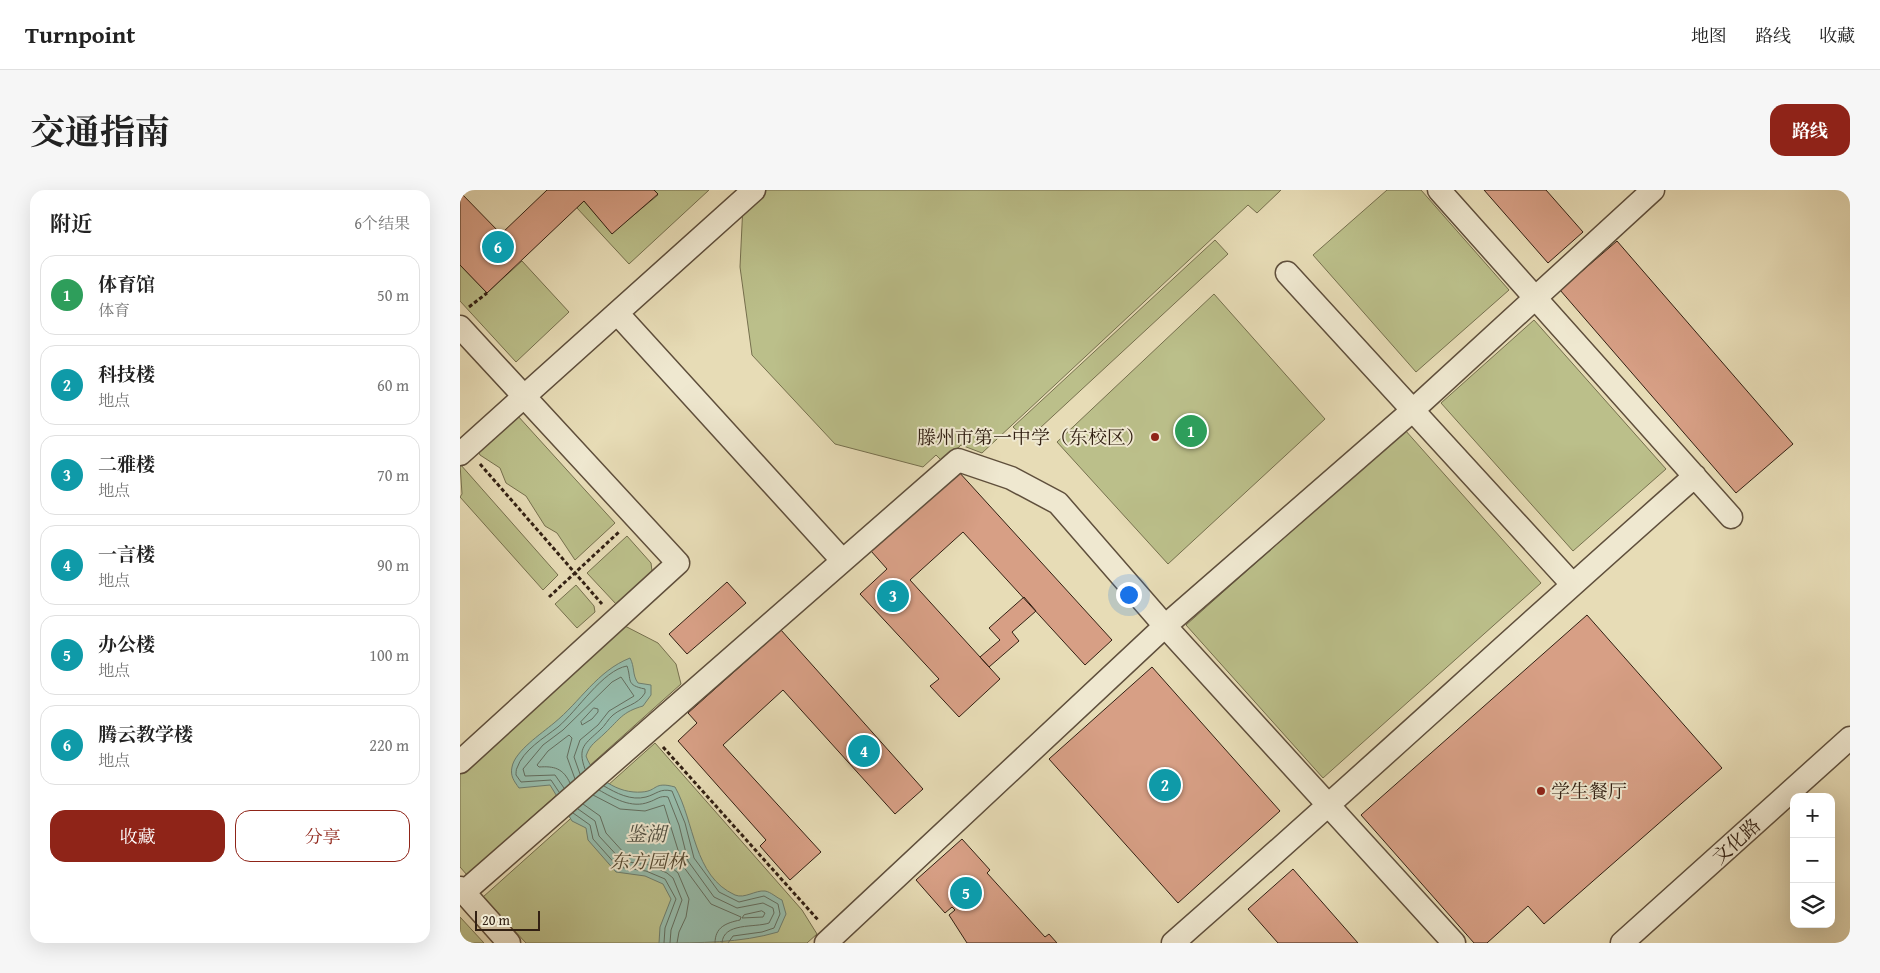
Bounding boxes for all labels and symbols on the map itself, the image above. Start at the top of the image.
pin: 6 [482,228,514,266]
pin: 1 [1175,412,1207,450]
place label: 滕州市第一中学（东校区） [917,423,1145,451]
marker: 滕州市第一中学（东校区） [1149,431,1161,443]
pin: 3 [877,577,909,615]
your location [1116,582,1142,608]
pin: 4 [848,732,880,770]
pin: 2 [1149,766,1181,804]
place label: 学生餐厅 [1551,777,1627,805]
marker: 学生餐厅 [1535,785,1547,797]
street label: 文化路 [1705,812,1767,870]
water label: 鉴湖 [626,819,669,848]
park label: 东方园林 [610,847,689,875]
pin: 5 [950,874,982,912]
scale bar [475,908,540,931]

